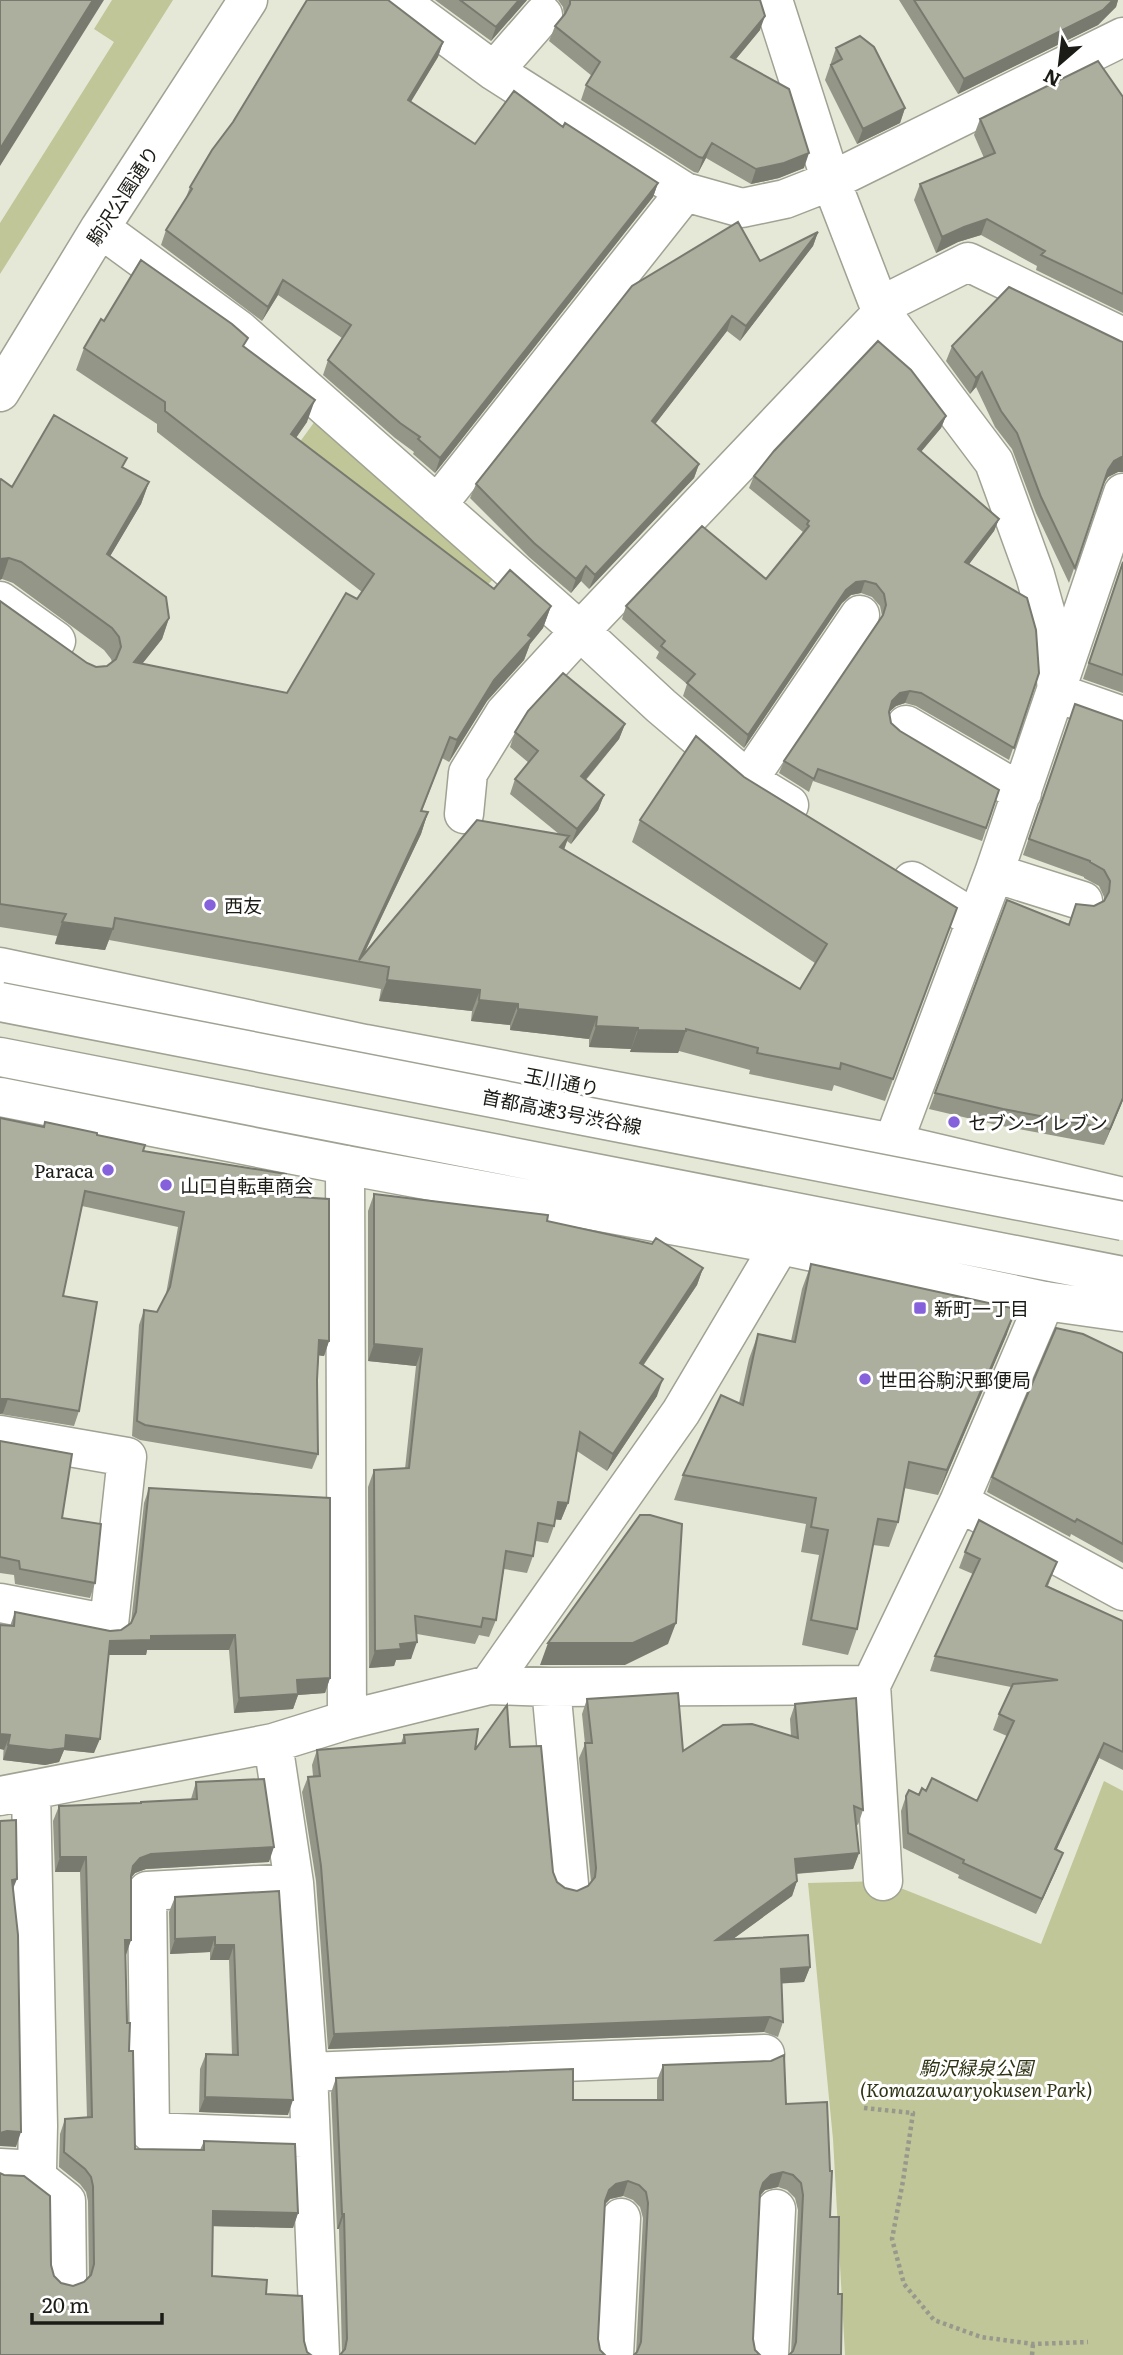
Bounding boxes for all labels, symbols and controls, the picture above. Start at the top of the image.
north arrow [1025,28,1095,98]
text: N [1038,63,1065,95]
street label: 駒沢公園通り [79,140,165,250]
place label: 西友 [224,891,262,919]
marker: 西友 [202,897,218,913]
street label: 玉川通り [522,1060,602,1102]
street label: 首都高速3号渋谷線 [480,1082,644,1140]
place label: セブン-イレブン [968,1108,1108,1136]
marker: セブン-イレブン [946,1114,962,1130]
place label: Paraca [34,1156,95,1184]
marker: Paraca [100,1162,116,1178]
place label: 山口自転車商会 [180,1171,313,1199]
marker: 山口自転車商会 [158,1177,174,1193]
place label: 新町一丁目 [934,1294,1029,1322]
marker: 新町一丁目 [912,1300,928,1316]
place label: 世田谷駒沢郵便局 [879,1365,1031,1393]
marker: 世田谷駒沢郵便局 [857,1371,873,1387]
park label: 駒沢緑泉公園 (Komazawaryokusen Park) [860,2053,1092,2103]
scale bar [32,2282,161,2326]
text: 20 m [42,2288,89,2319]

